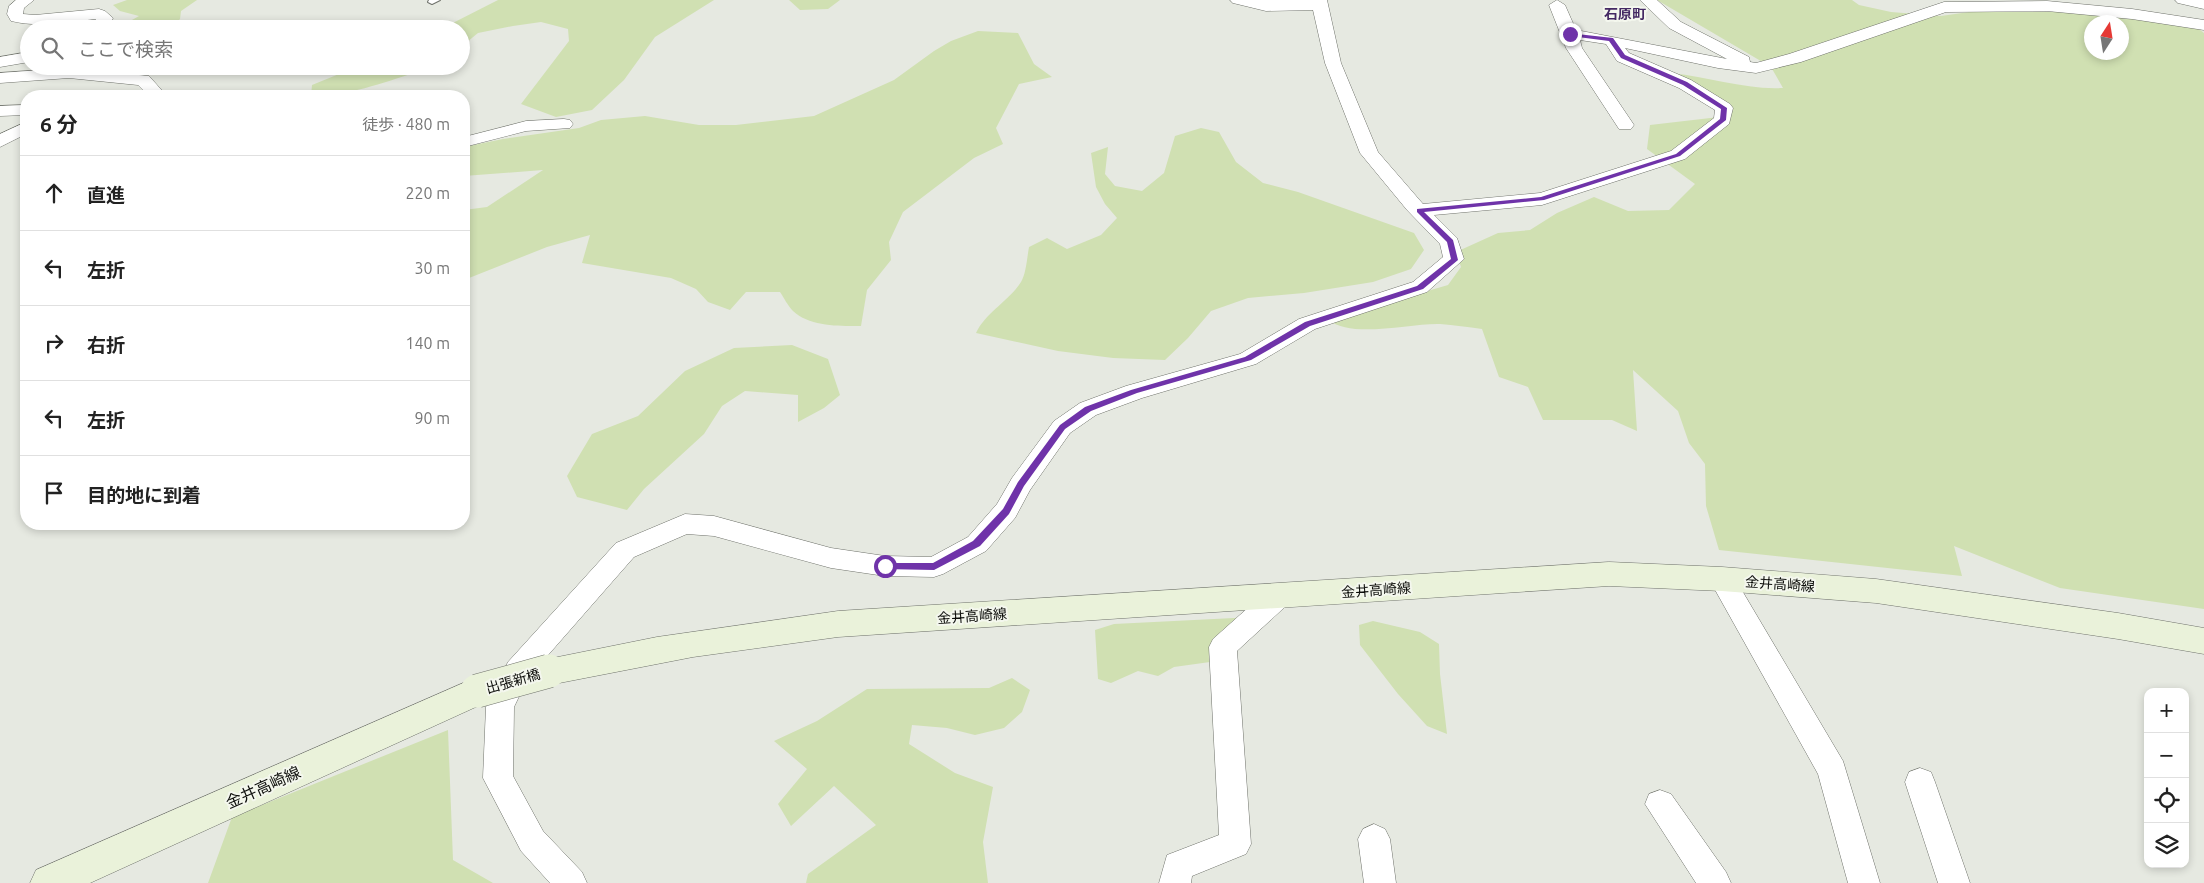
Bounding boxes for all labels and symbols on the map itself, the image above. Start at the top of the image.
district label: 石原町 [1604,6,1646,22]
north arrow [2084,15,2129,60]
route end [1559,23,1582,46]
route start [874,555,897,578]
street label: 金井高崎線 [1745,574,1815,594]
street label: 金井高崎線 [1341,580,1411,600]
street label: 金井高崎線 [937,606,1007,626]
street label: 出張新橋 [484,666,542,696]
street label: 金井高崎線 [223,763,303,811]

